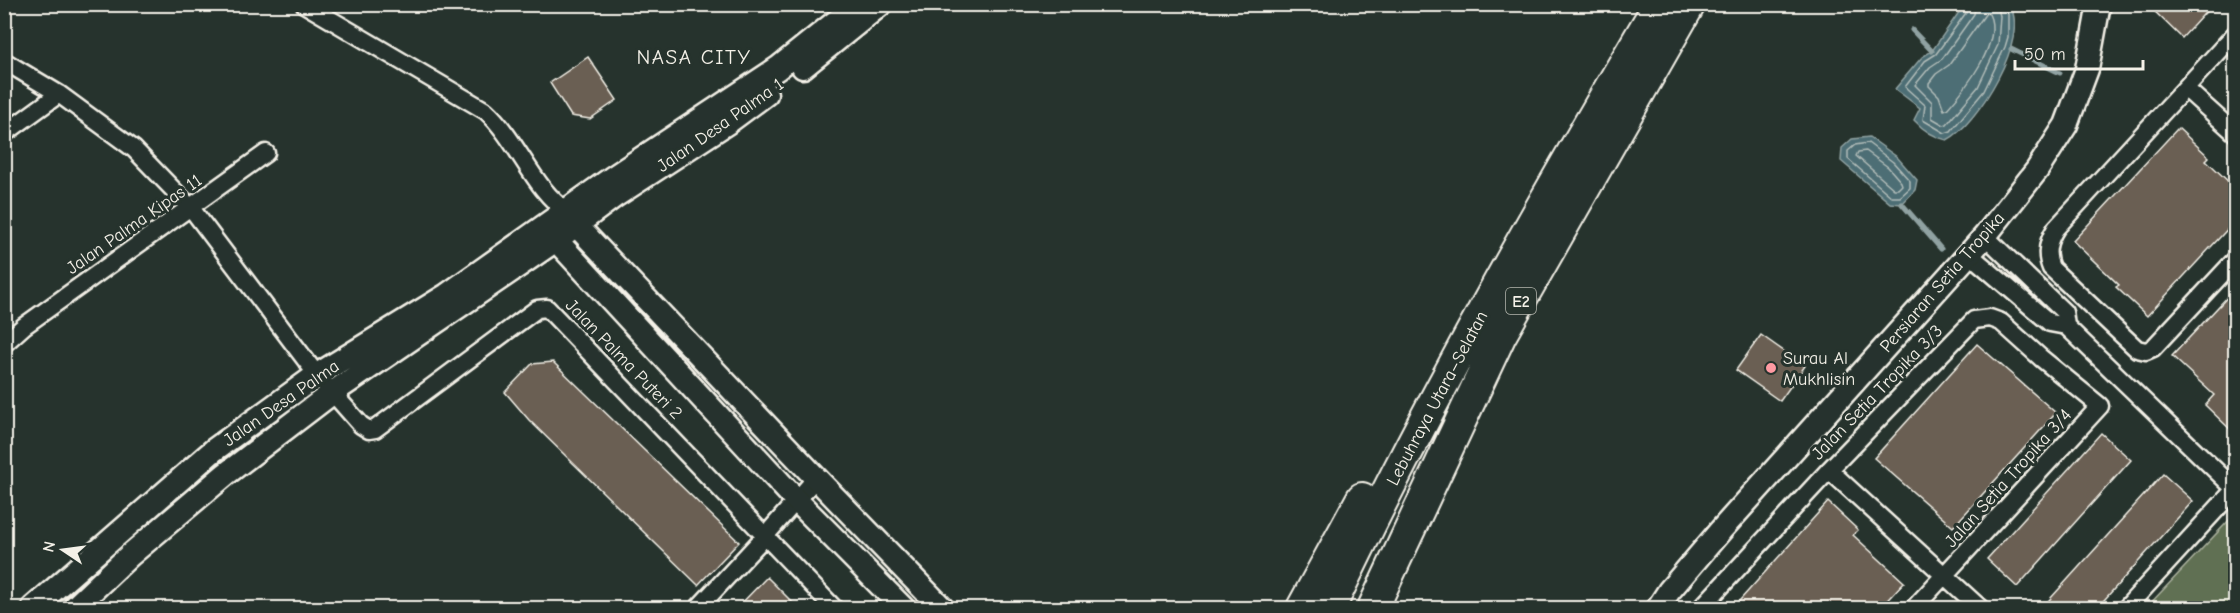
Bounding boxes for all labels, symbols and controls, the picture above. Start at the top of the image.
scale bar [2015,33,2142,71]
text: 50 m [2024,44,2066,65]
district label: NASA CITY [637,45,751,69]
street label: Jalan Desa Palma 1 [653,74,788,177]
street label: Jalan Palma Kipas 11 [63,170,206,279]
street label: Persiaran Setia Tropika [1876,208,2009,357]
road number: E2 [1506,288,1536,314]
street label: Jalan Palma Puteri 2 [561,295,686,424]
street label: Lebuhraya Utara–Selatan [1382,307,1492,489]
street label: Jalan Setia Tropika 3/3 [1808,321,1947,464]
place label: Surau Al Mukhlisin [1783,348,1855,390]
street label: Jalan Desa Palma [219,356,343,451]
marker: Surau Al Mukhlisin [1764,361,1778,375]
street label: Jalan Setia Tropika 3/4 [1941,405,2076,552]
north arrow [33,520,93,580]
text: N [39,540,59,554]

